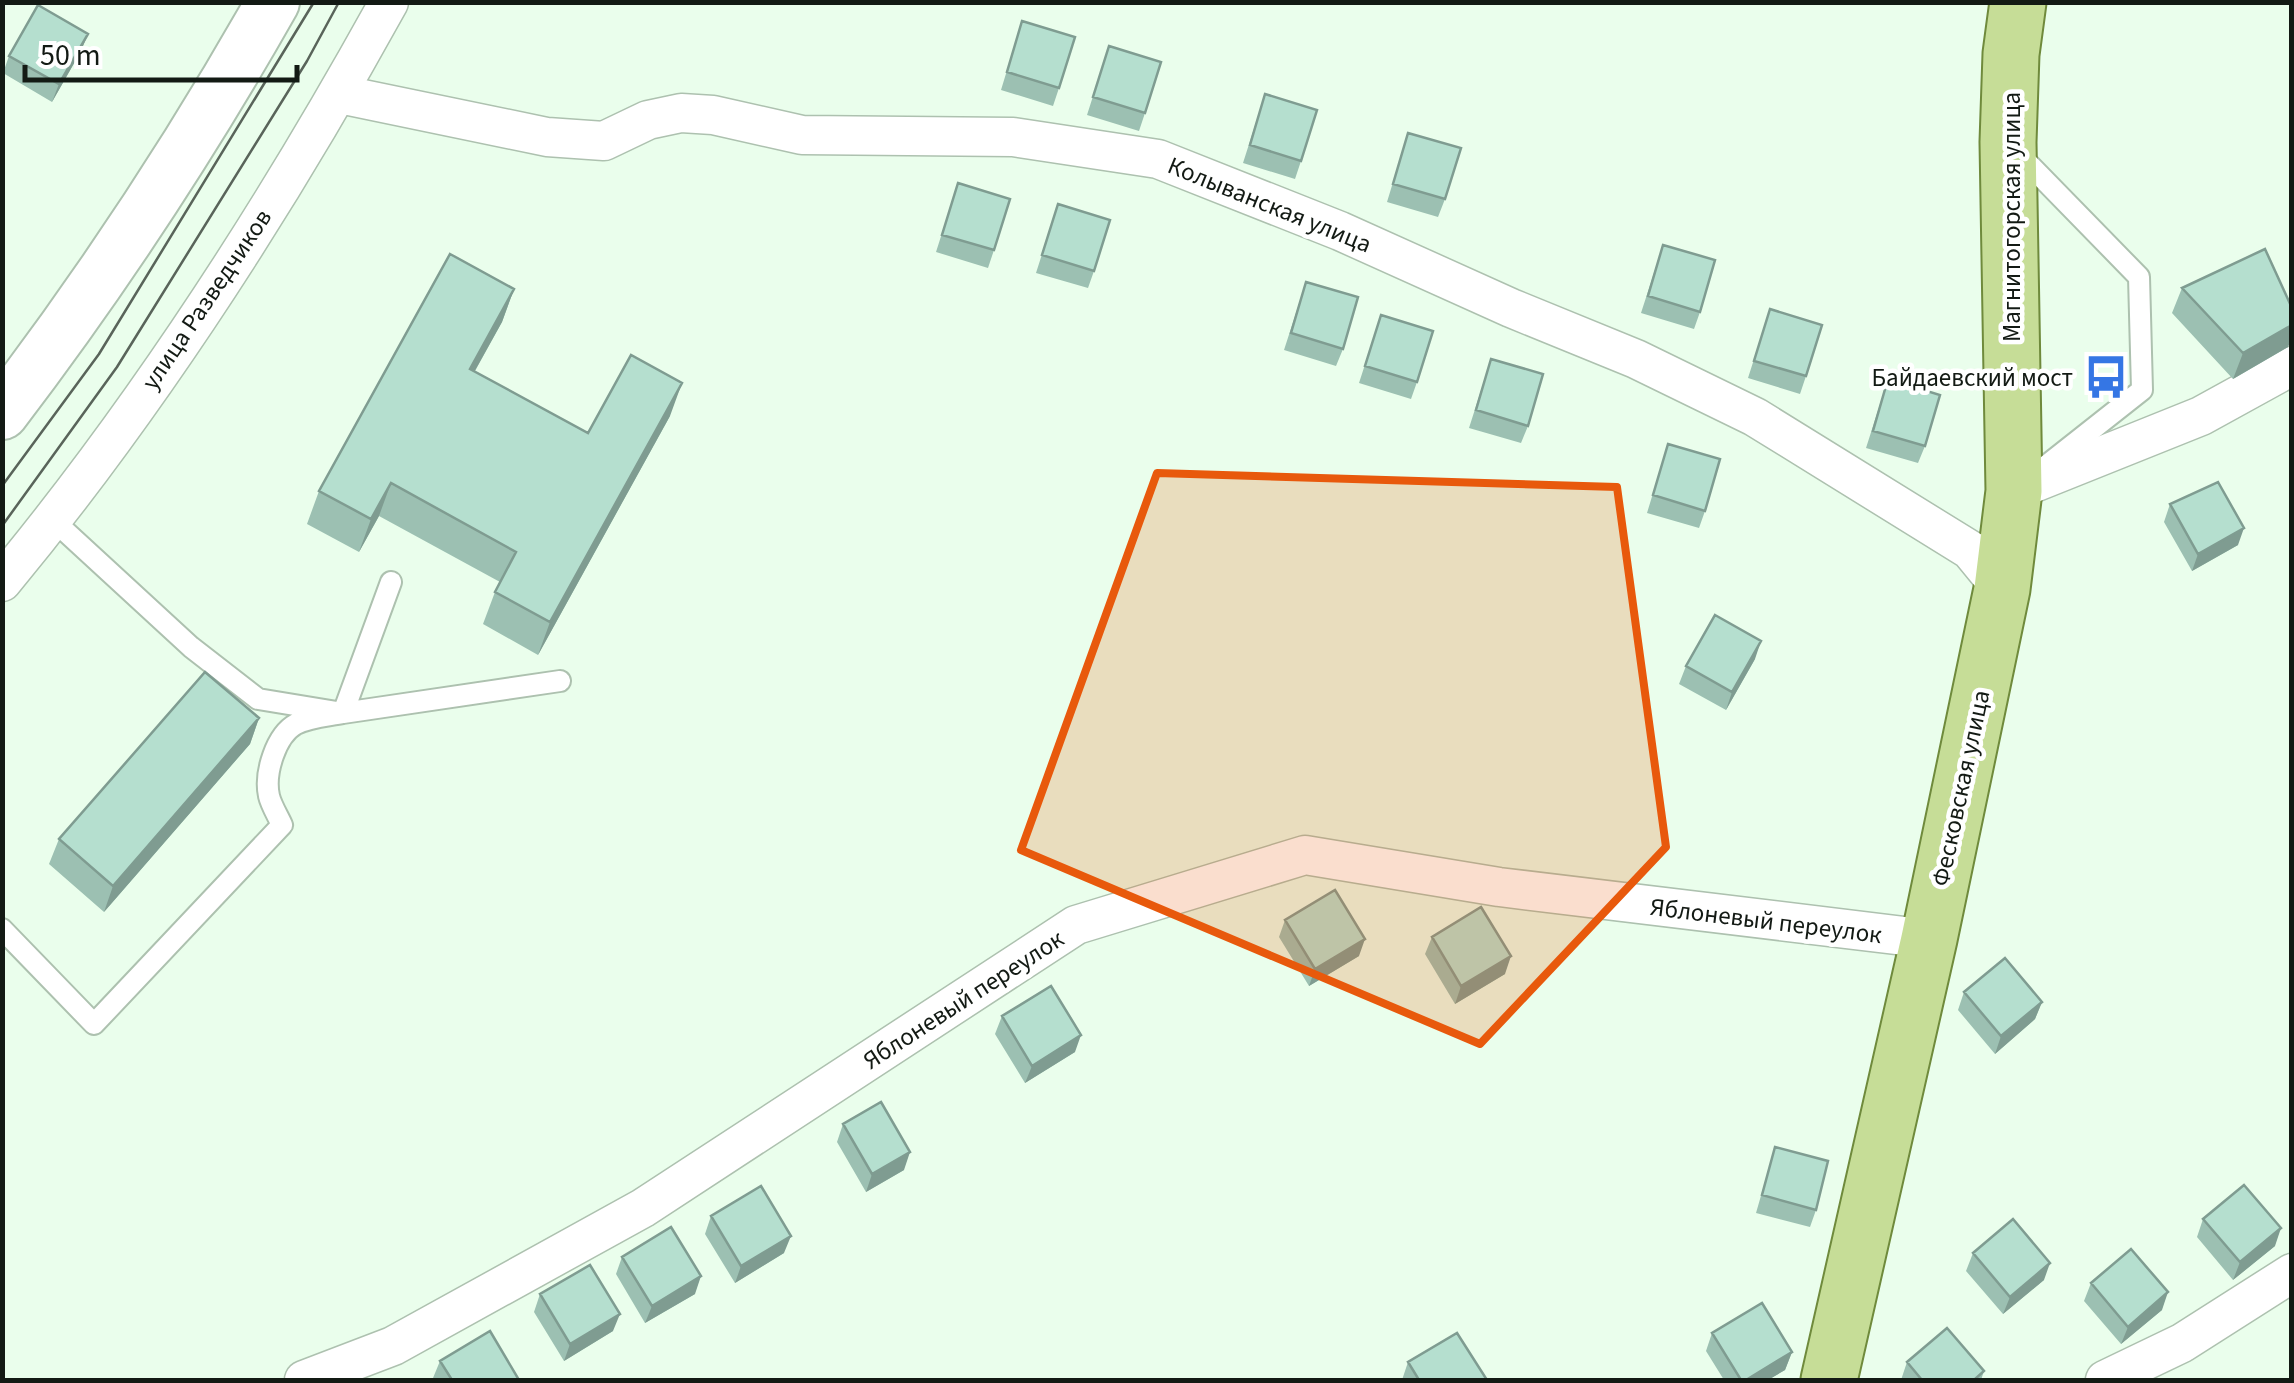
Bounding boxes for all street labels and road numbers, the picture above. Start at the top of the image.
street label: Магнитогорская улица [1994,92,2030,342]
street label: Колыванская улица [1162,148,1377,262]
street label: улица Разведчиков [133,202,281,397]
street label: Фесковская улица [1923,687,1999,890]
street label: Яблоневый переулок [1648,889,1884,953]
street label: Яблоневый переулок [856,921,1072,1078]

